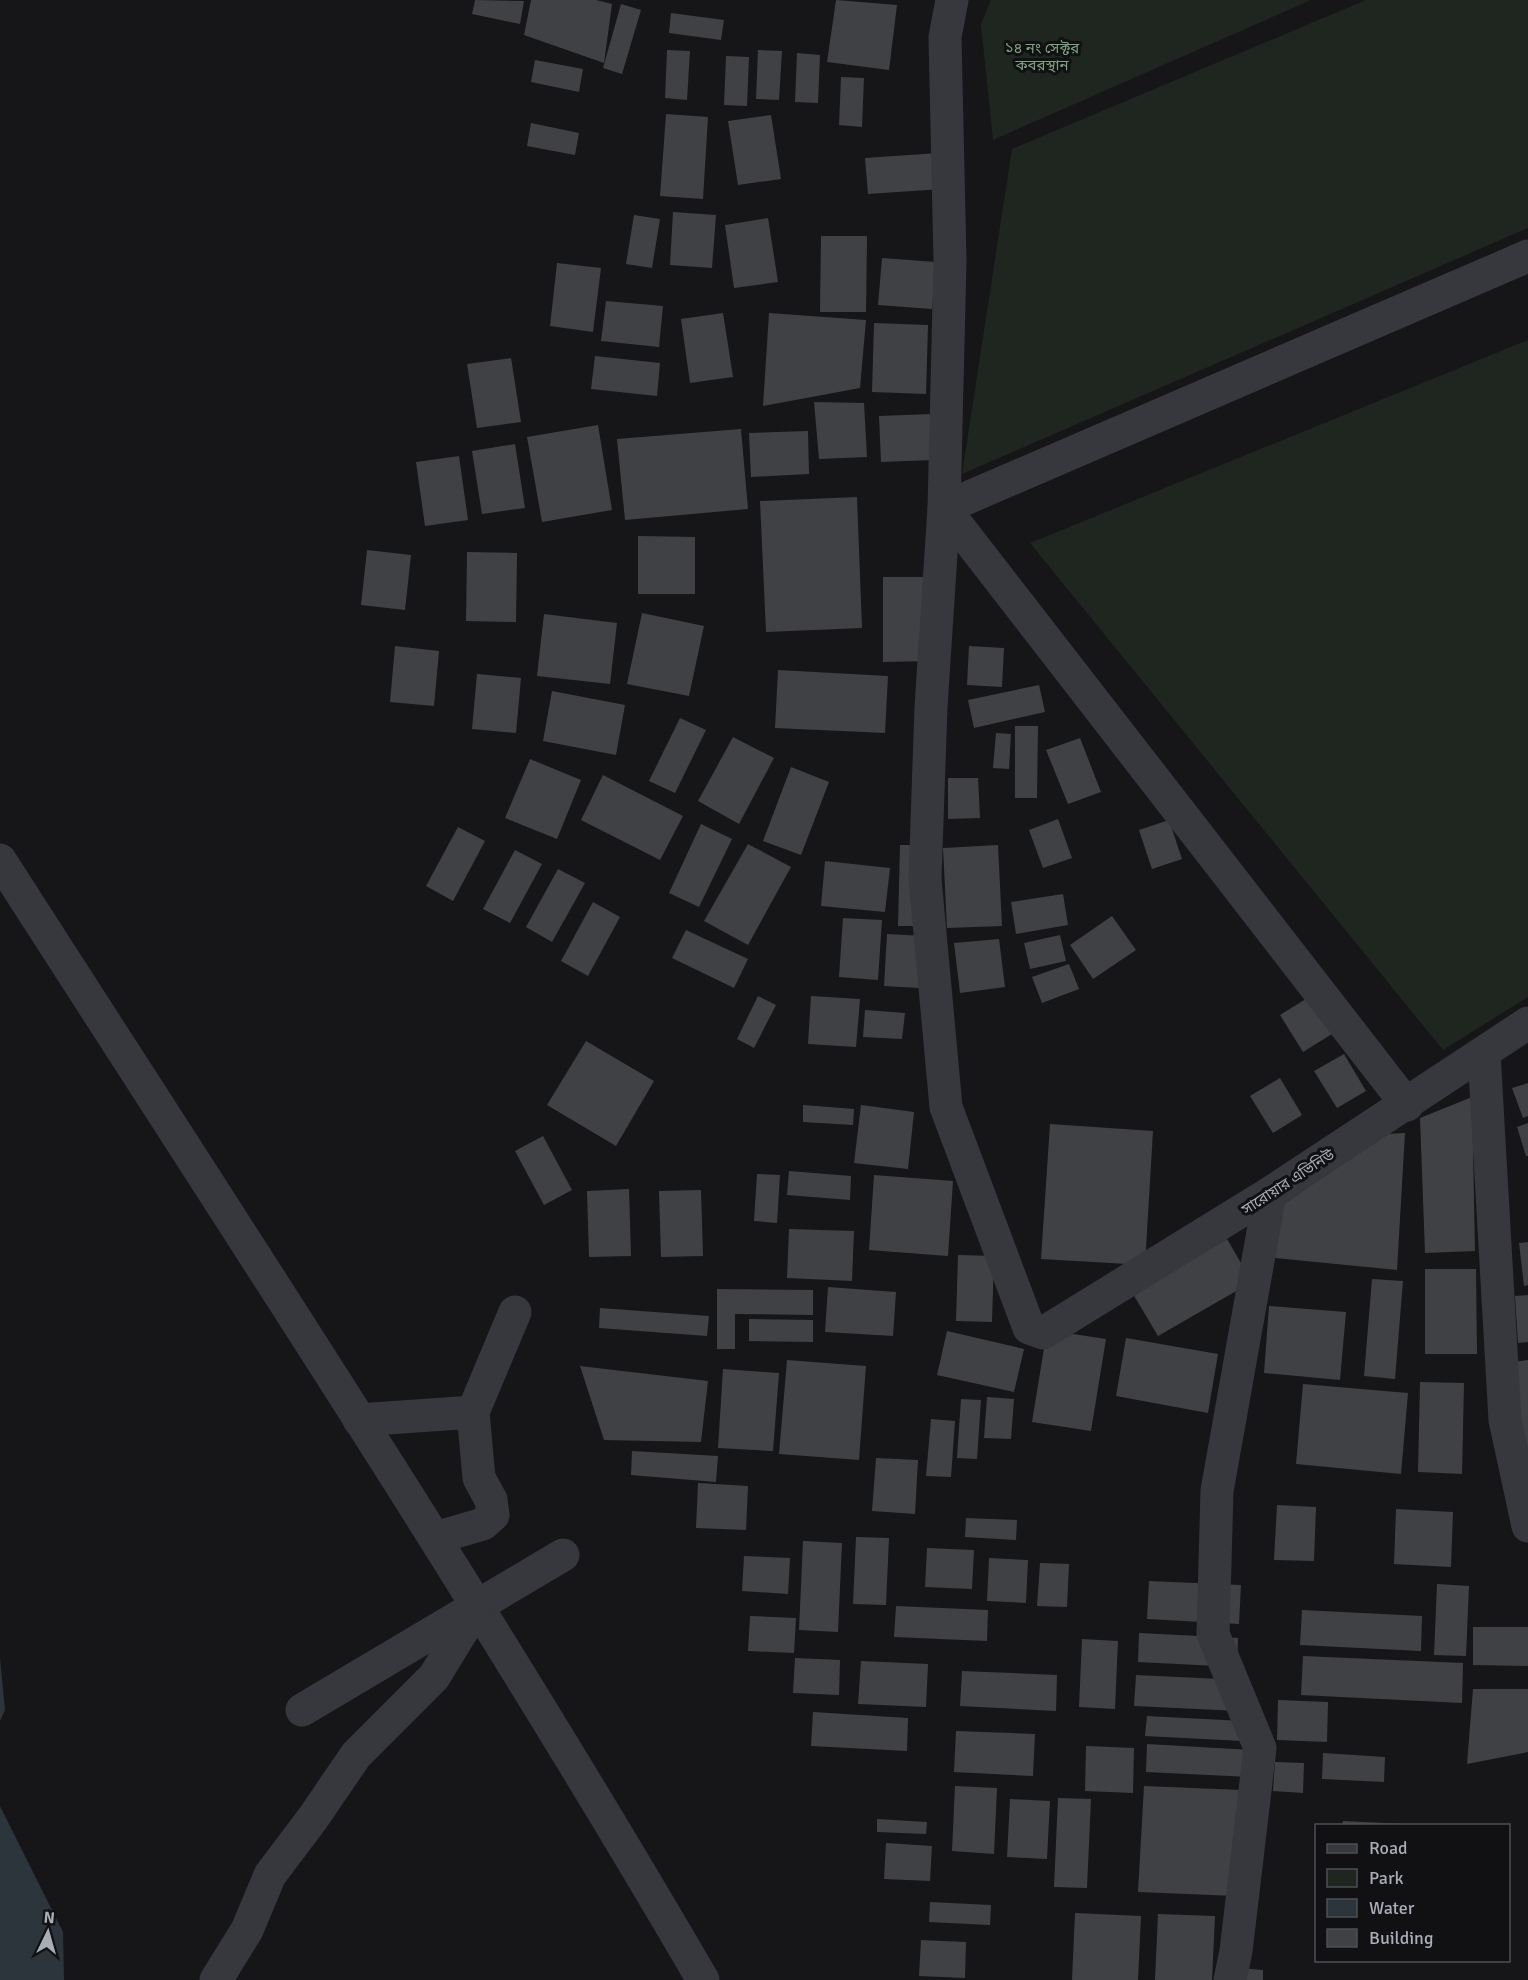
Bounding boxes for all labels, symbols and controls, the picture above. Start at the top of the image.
park label: ১৪ নং সেক্টর কবরস্থান [1005,39,1080,74]
street label: সারোয়ার এভিনিউ [1238,1145,1338,1219]
legend [1315,1824,1510,1962]
text: Road [1369,1837,1408,1859]
text: Park [1369,1867,1404,1889]
text: Water [1369,1897,1415,1919]
north arrow [18,1902,78,1962]
text: N [43,1908,56,1929]
text: Building [1369,1927,1433,1949]

